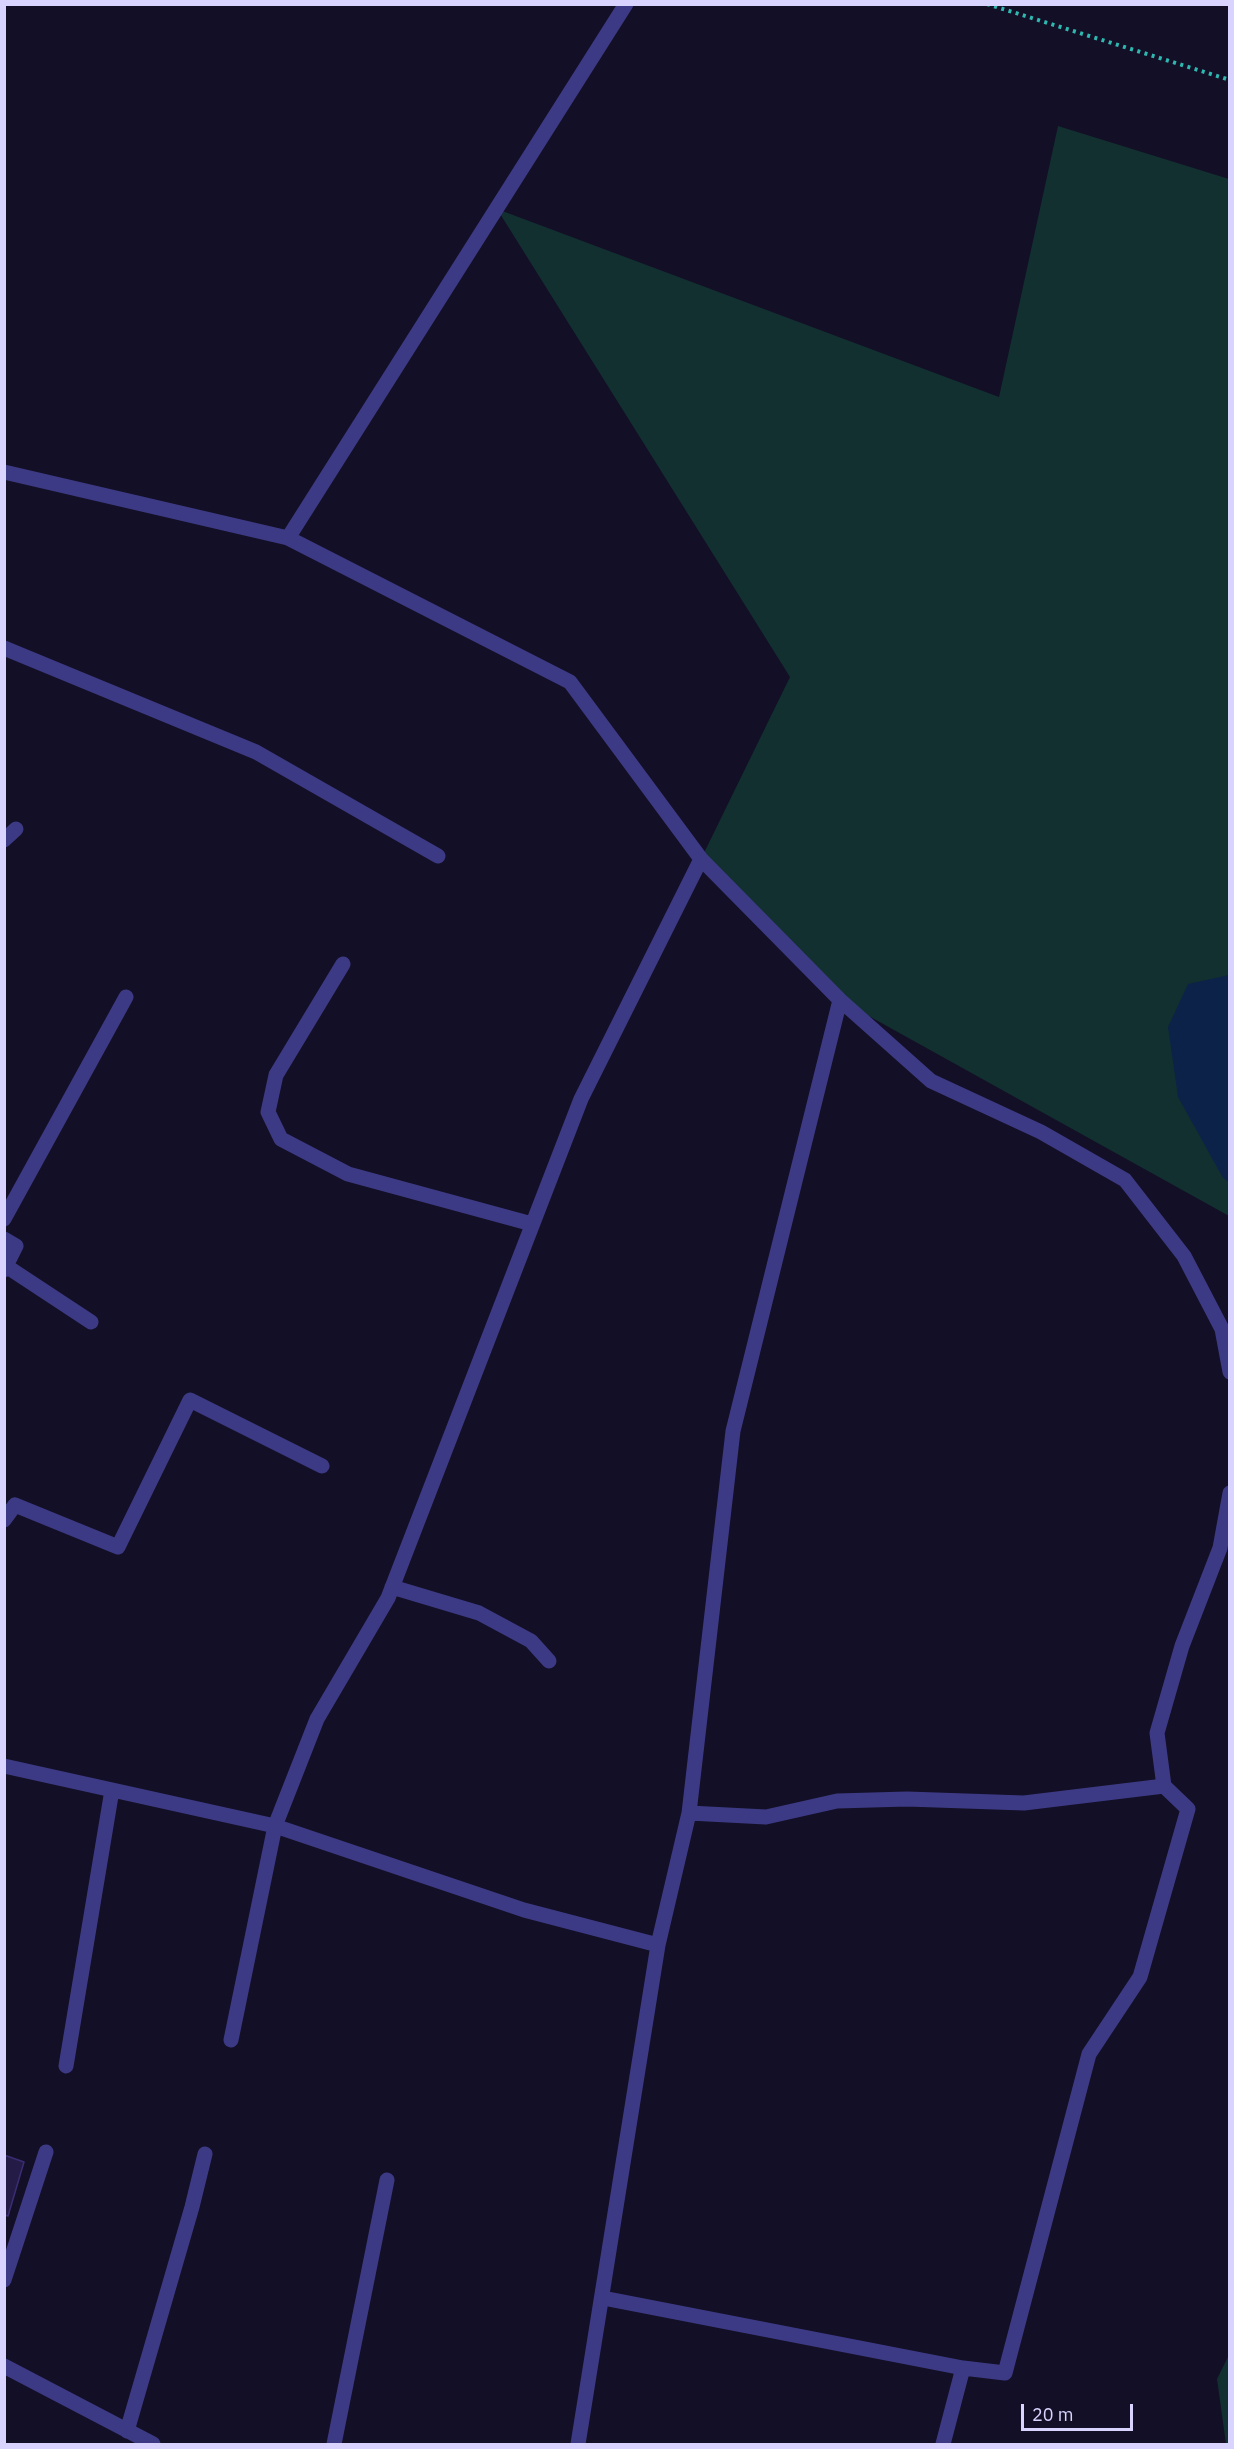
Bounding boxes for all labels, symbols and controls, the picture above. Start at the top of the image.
scale bar [1024,2392,1136,2430]
text: 20 m [1032,2403,1074,2426]

